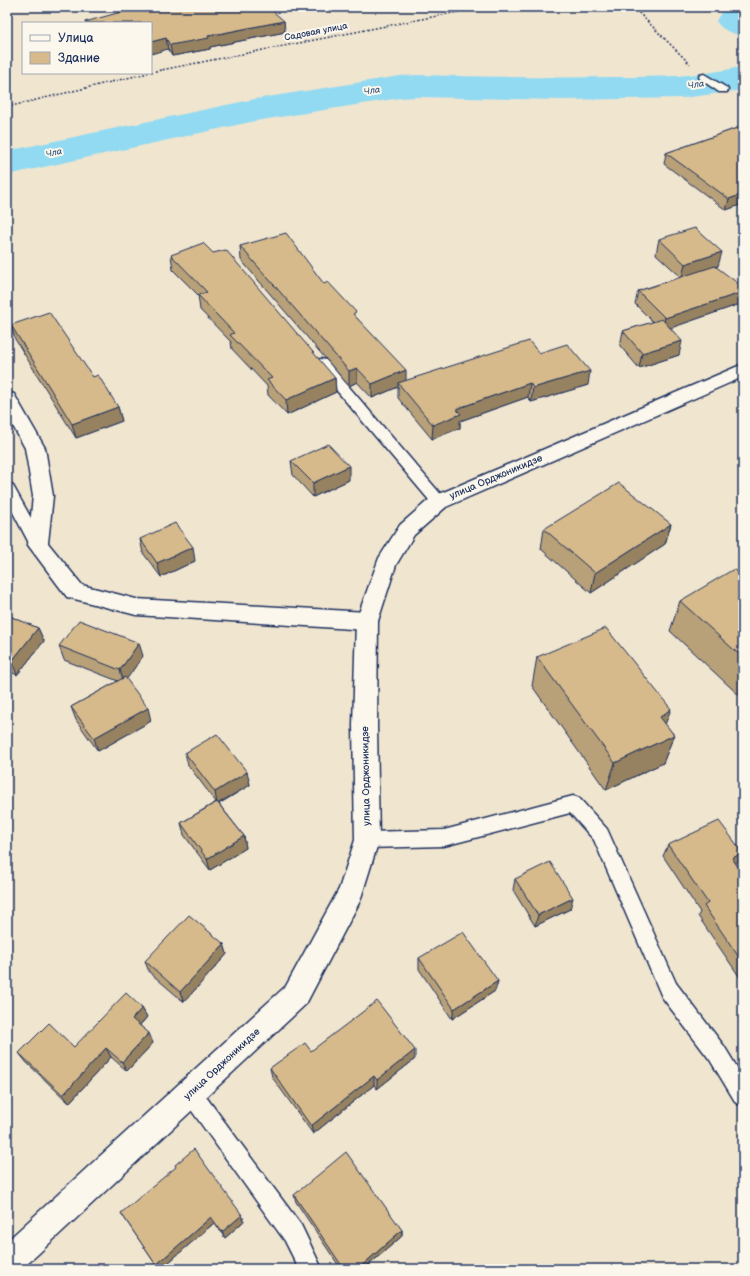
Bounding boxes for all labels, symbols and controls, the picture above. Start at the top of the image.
street label: Садовая улица [284,20,349,43]
legend [22,22,152,74]
text: Улица [58,31,94,46]
text: Здание [58,51,100,66]
water label: Чла [687,78,705,92]
water label: Чла [363,84,381,98]
water label: Чла [45,146,63,160]
street label: улица Орджоникидзе [448,452,545,502]
street label: улица Орджоникидзе [359,726,373,826]
street label: улица Орджоникидзе [181,1025,263,1102]

